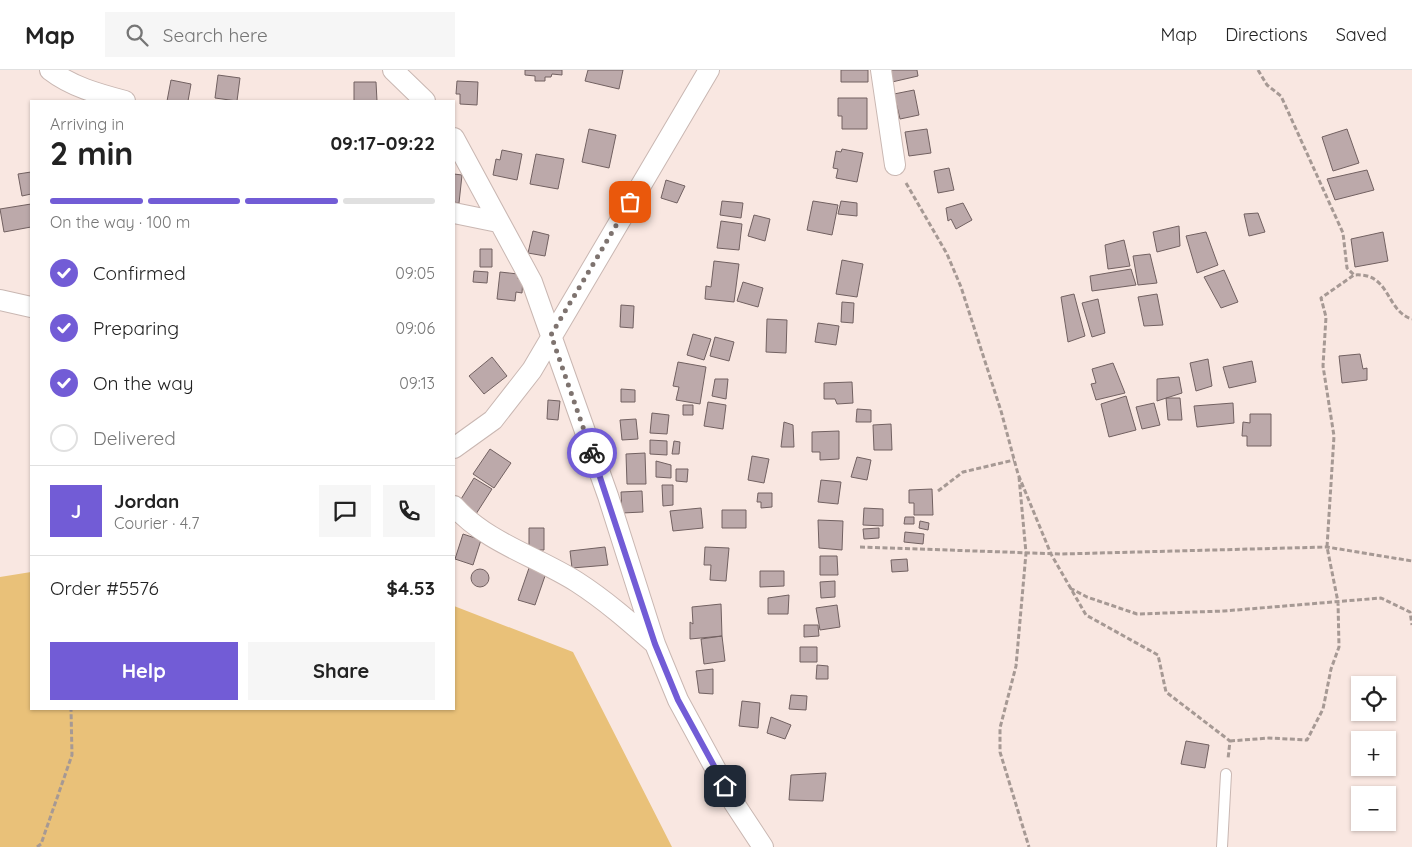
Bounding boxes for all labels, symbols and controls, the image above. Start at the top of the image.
search box [105,12,455,57]
text: Map [25,20,75,50]
icon: search [123,21,151,49]
text: Search here [163,23,268,47]
text: Map [1160,23,1197,46]
text: Directions [1225,23,1308,46]
text: Saved [1336,23,1387,46]
text: Arriving in [50,114,124,134]
text: 09:17–09:22 [330,131,435,155]
text: 2 min [50,133,133,173]
pin [609,181,651,223]
icon: bag [616,188,644,216]
text: On the way · 100 m [50,212,190,232]
icon: check [50,259,78,287]
text: Confirmed [93,261,186,285]
text: 09:05 [395,263,435,283]
icon: check [50,314,78,342]
text: Preparing [93,316,179,340]
text: 09:06 [395,318,435,338]
icon: check [50,369,78,397]
text: On the way [93,371,194,395]
text: 09:13 [399,373,435,393]
text: Delivered [93,426,176,450]
courier [567,428,617,478]
icon: bike [578,439,606,467]
button: chat [319,485,371,537]
button: phone [383,485,435,537]
text: Jordan [114,489,179,513]
text: J [71,499,81,523]
text: Courier · 4.7 [114,513,199,533]
text: Order #5576 [50,576,159,600]
text: $4.53 [387,576,435,600]
button: Help [50,642,238,700]
button: Share [248,642,435,700]
map controls [1351,676,1396,831]
button: locate [1351,676,1396,721]
button: + [1351,731,1396,776]
pin [704,765,746,807]
icon: home [711,772,739,800]
button: − [1351,786,1396,831]

